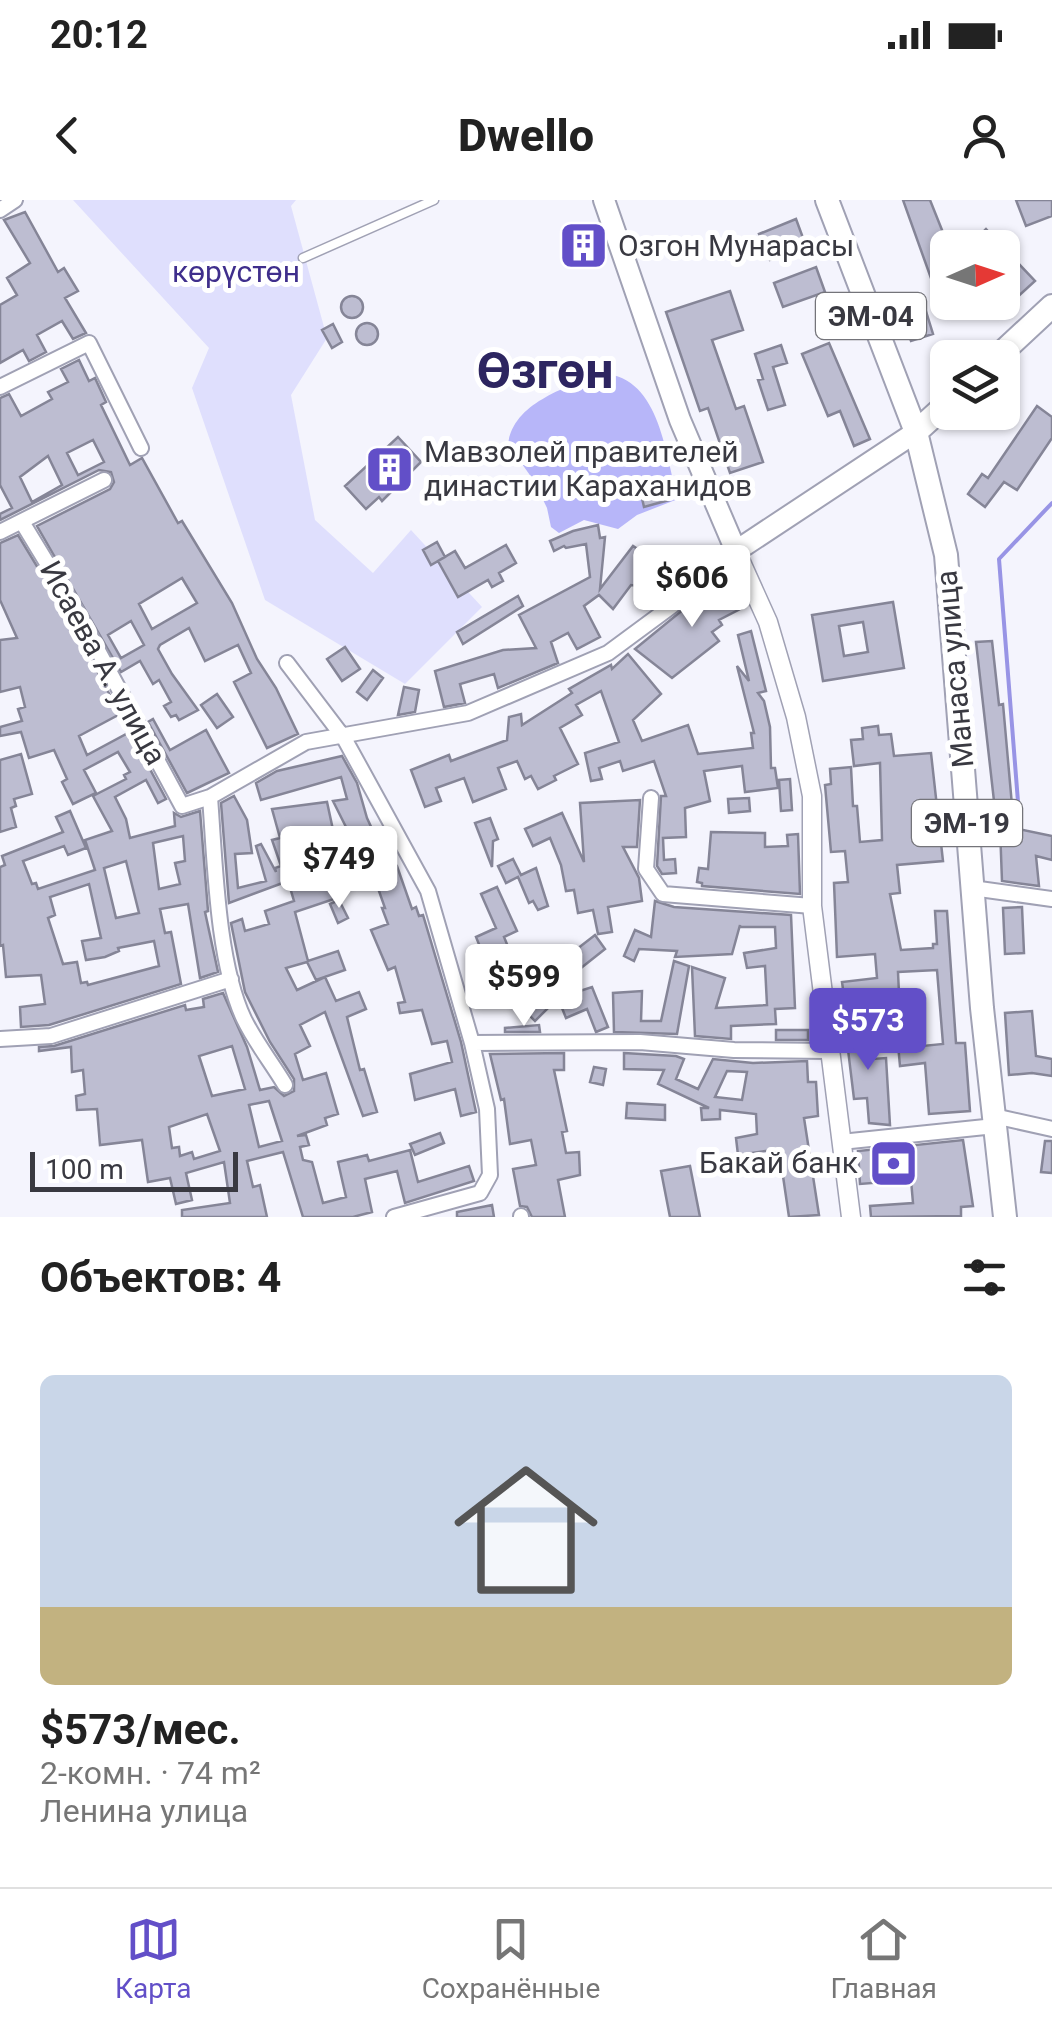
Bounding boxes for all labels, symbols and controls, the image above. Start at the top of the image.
text: 20:12 [50,13,148,57]
icon: back [40,108,95,163]
icon: person [957,108,1012,163]
text: Dwello [458,109,594,162]
building icon: Озгон Мунарасы [557,220,609,272]
place label: Озгон Мунарасы [618,228,854,263]
north arrow [930,230,1020,320]
map controls [930,230,1020,430]
park label: көрүстөн [172,254,300,289]
road number: ЭМ-04 [816,293,926,339]
button: layers [930,340,1020,430]
district label: Өзгөн [476,342,614,400]
place label: Мавзолей правителей династии Караханидов [424,434,752,503]
building icon: Мавзолей правителей династии Караханидов [363,443,415,495]
pin: $606 [633,545,751,630]
street label: Исаева А. улица [33,555,174,771]
text: $606 [655,558,729,596]
street label: Манаса улица [928,569,981,769]
road number: ЭМ-19 [912,800,1022,846]
pin: $749 [280,826,398,911]
text: $749 [302,839,376,877]
pin: $599 [465,944,583,1029]
text: $599 [487,957,561,995]
pin: $573 [809,988,927,1073]
text: $573 [831,1001,905,1039]
bank icon: Бакай банк [867,1137,919,1189]
place label: Бакай банк [699,1145,858,1180]
scale bar [30,1147,238,1191]
text: 100 m [45,1153,124,1186]
icon: filters [957,1250,1012,1305]
text: Объектов: 4 [40,1253,281,1302]
icon: home [436,1440,616,1620]
text: $573/мес. [40,1705,241,1754]
text: 2-комн. · 74 m² [40,1754,261,1792]
text: Ленина улица [40,1792,248,1830]
tab: Карта [115,1912,191,2005]
tab: Сохранённые [422,1912,600,2005]
tab: Главная [830,1912,937,2005]

